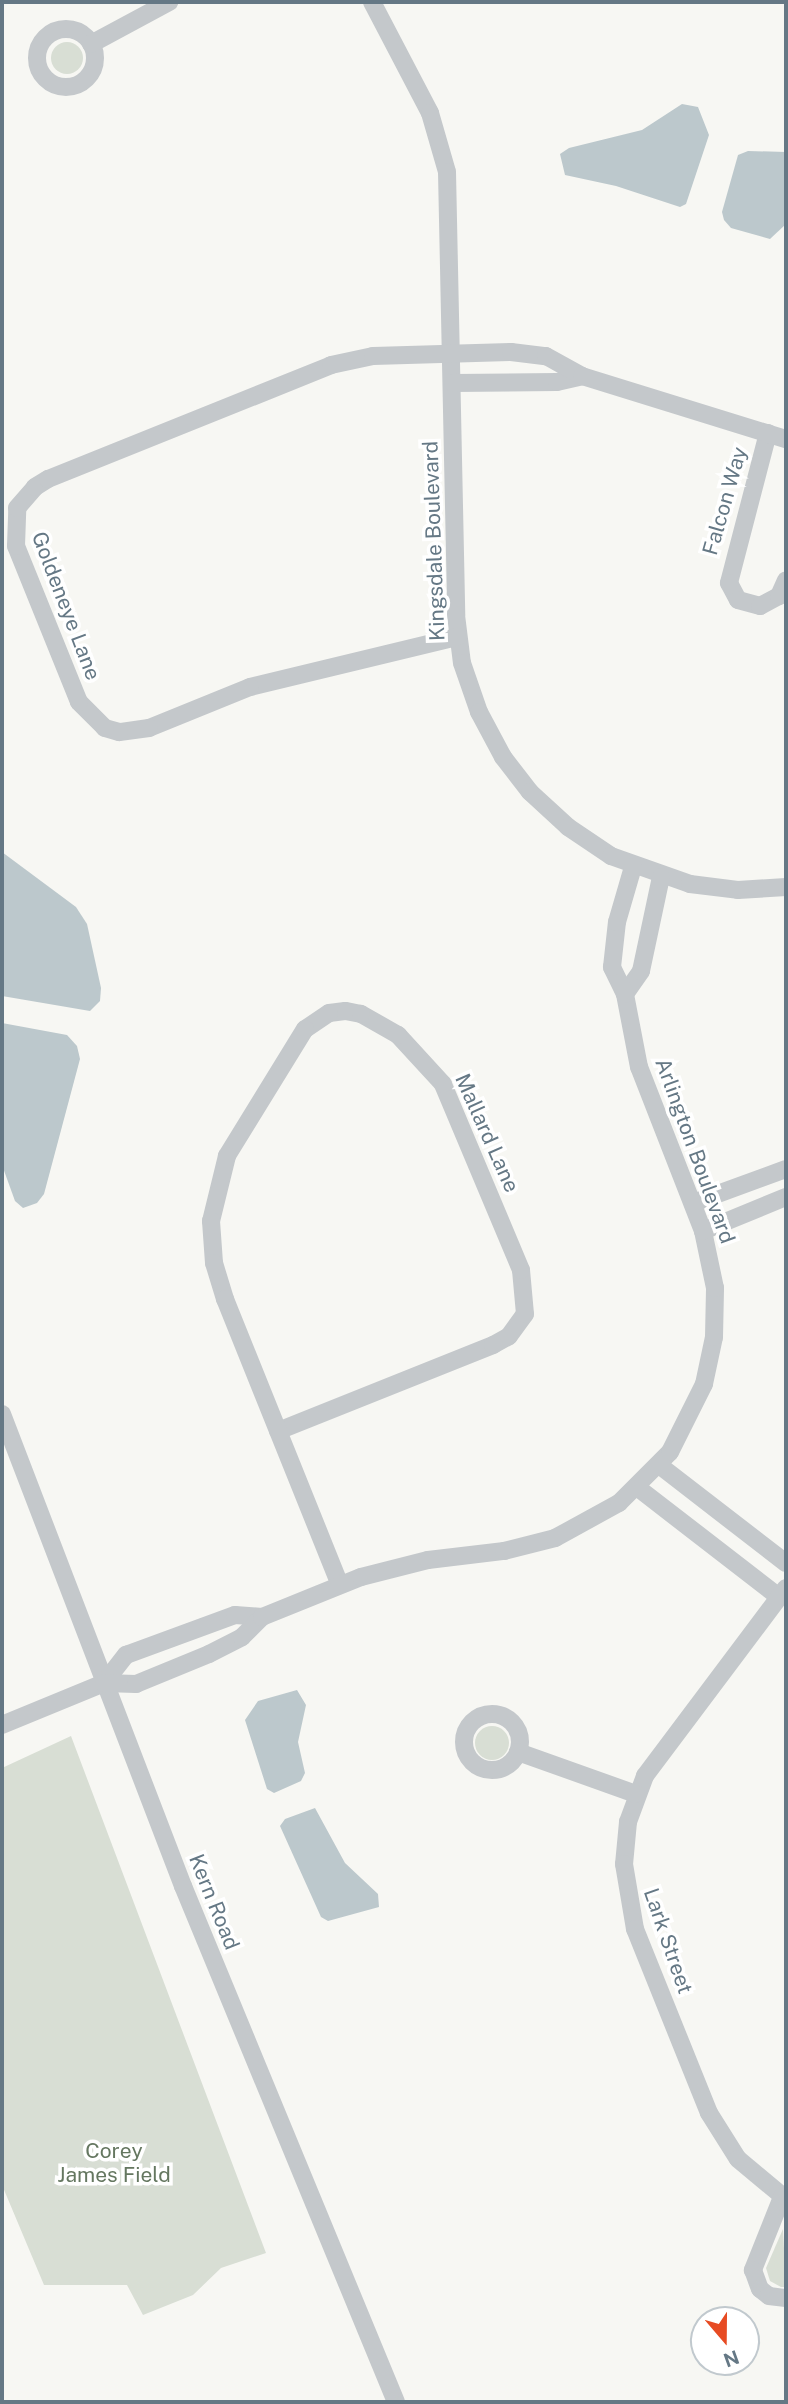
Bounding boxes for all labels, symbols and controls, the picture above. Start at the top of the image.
street label: Kingsdale Boulevard [418,440,450,642]
street label: Falcon Way [697,444,753,558]
street label: Goldeneye Lane [26,528,106,684]
street label: Arlington Boulevard [650,1055,740,1247]
street label: Mallard Lane [450,1070,524,1196]
street label: Kern Road [183,1851,245,1953]
street label: Lark Street [638,1885,698,1997]
park label: Corey James Field [57,2138,171,2188]
north arrow [690,2306,760,2376]
text: N [721,2346,742,2372]

